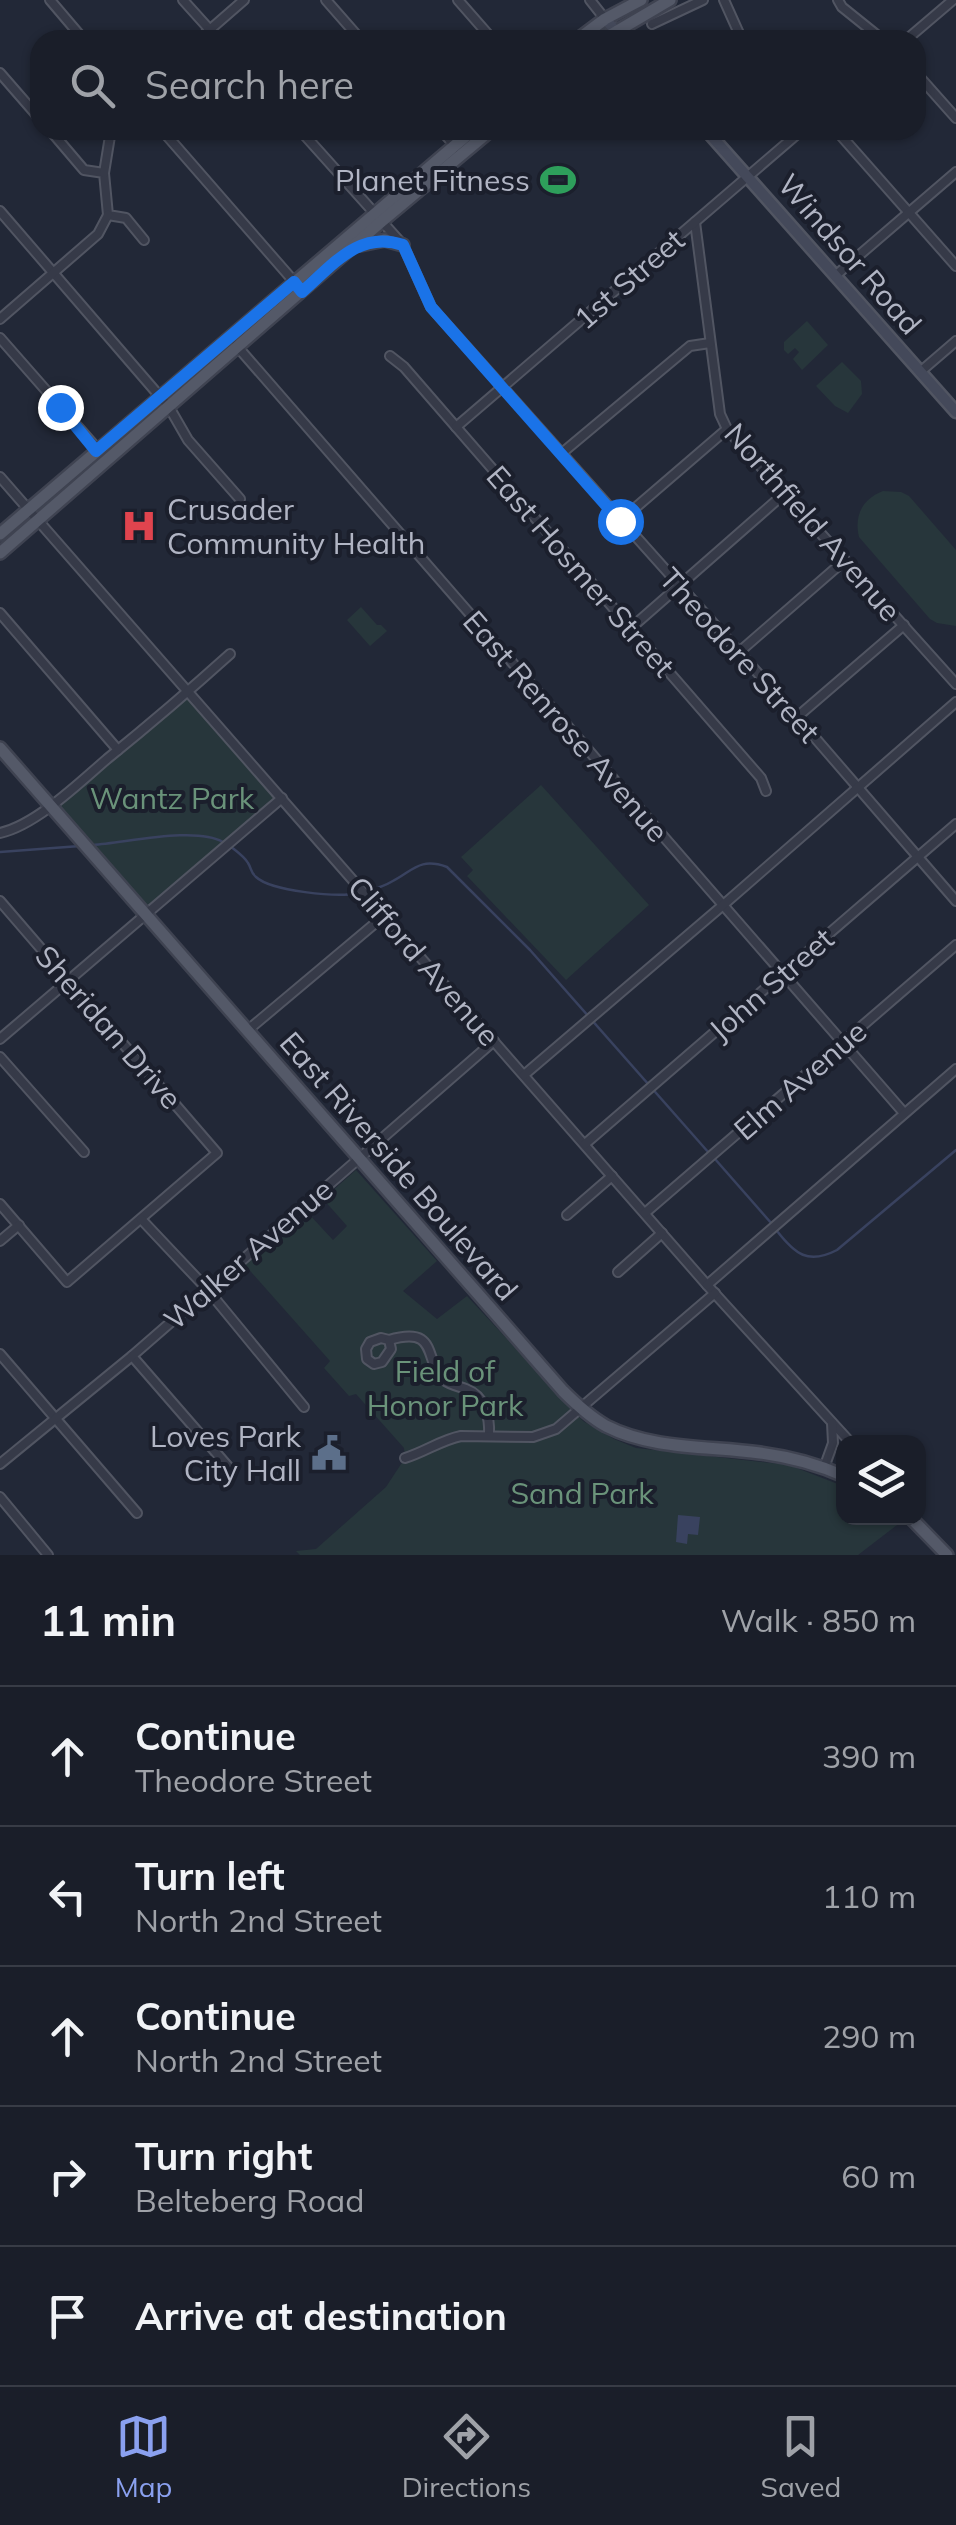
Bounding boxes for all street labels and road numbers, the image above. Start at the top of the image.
street label: Windsor Road [770,166,930,342]
street label: 1st Street [566,221,692,337]
street label: Northfield Avenue [717,415,909,629]
street label: East Hosmer Street [479,457,683,685]
street label: Theodore Street [652,560,828,750]
street label: East Renrose Avenue [455,603,677,849]
street label: Clifford Avenue [340,868,508,1054]
street label: John Street [701,919,841,1049]
street label: Sheridan Drive [28,937,190,1117]
street label: Elm Avenue [726,1012,874,1148]
street label: East Riverside Boulevard [272,1024,526,1308]
street label: Walker Avenue [156,1170,340,1338]

